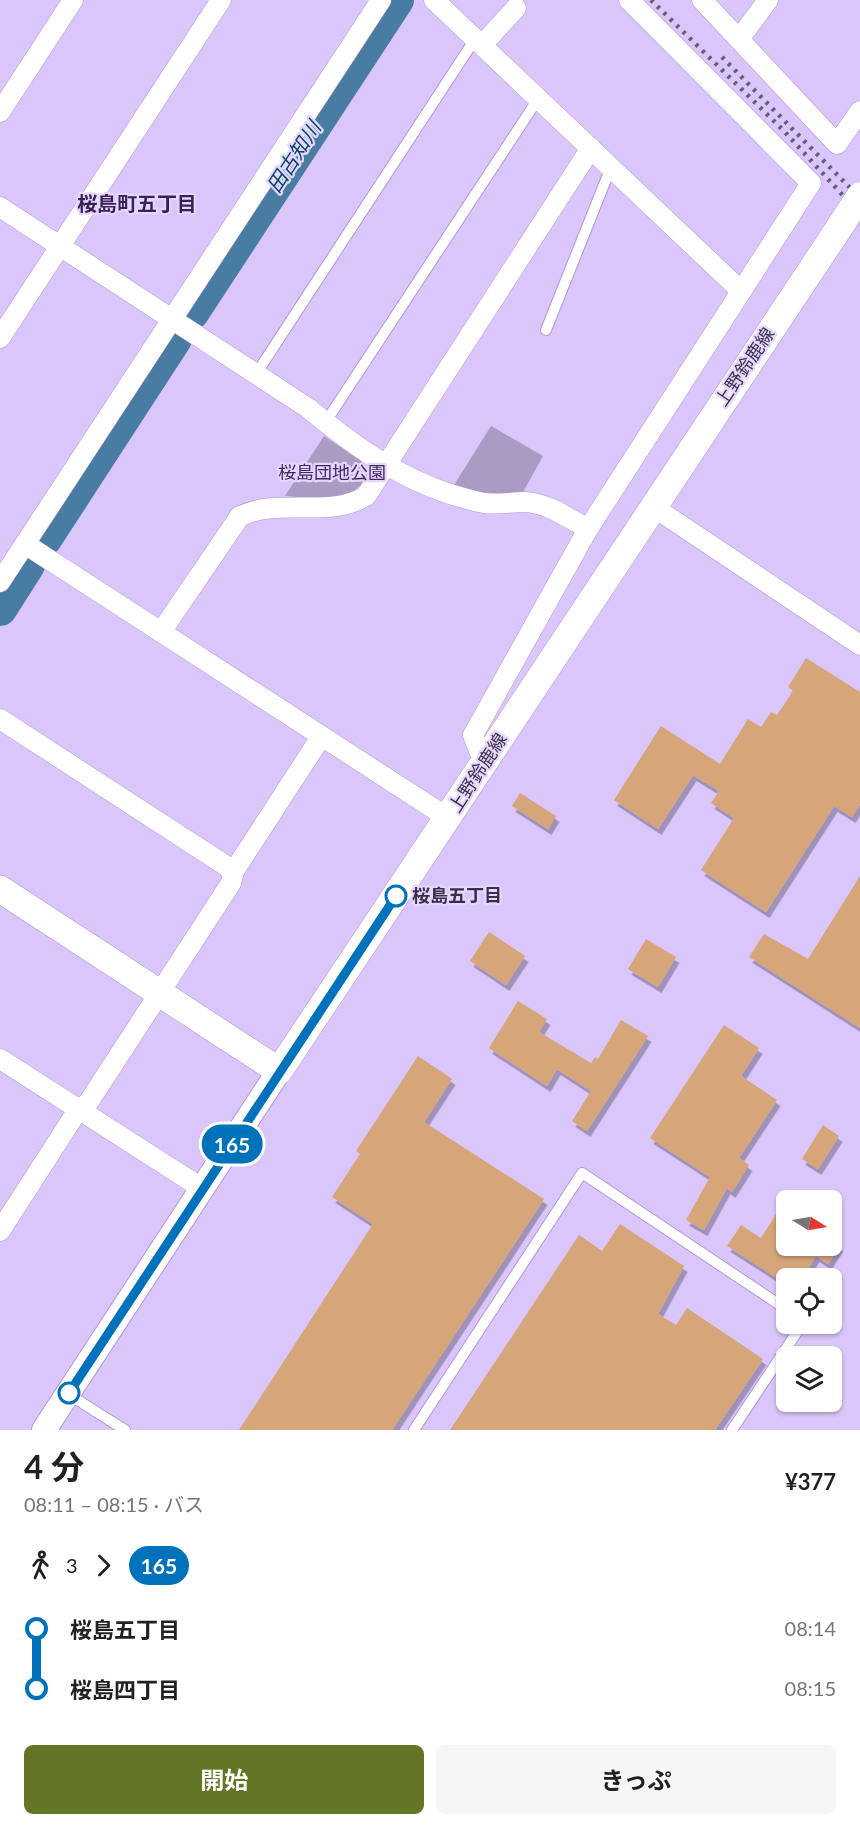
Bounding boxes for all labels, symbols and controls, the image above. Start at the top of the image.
water label: 田古知川 [261,115,326,197]
district label: 桜島町五丁目 [77,191,197,215]
street label: 上野鈴鹿線 [710,323,778,410]
park label: 桜島団地公園 [278,461,386,483]
street label: 上野鈴鹿線 [443,729,511,816]
place label: 桜島五丁目 [412,884,502,906]
marker: 桜島五丁目 [385,885,407,907]
line badge: 165 [198,1124,266,1164]
text: 165 [214,1132,250,1157]
north arrow [776,1190,842,1256]
map controls [776,1190,842,1412]
button: locate [776,1268,842,1334]
button: layers [776,1346,842,1412]
unlabelled marker [58,1382,80,1404]
text: 4 分 [24,1446,84,1486]
text: ¥377 [785,1468,836,1495]
text: 08:11 – 08:15 · バス [24,1492,204,1516]
icon: walk [24,1549,57,1582]
icon: forward [87,1549,120,1582]
text: 3 [66,1553,78,1577]
text: 165 [141,1553,177,1578]
text: 桜島五丁目 [70,1616,180,1643]
text: 08:14 [785,1616,836,1640]
text: 桜島四丁目 [70,1676,180,1703]
text: 08:15 [785,1676,836,1700]
button: 開始 [24,1745,424,1814]
button: きっぷ [436,1745,836,1814]

